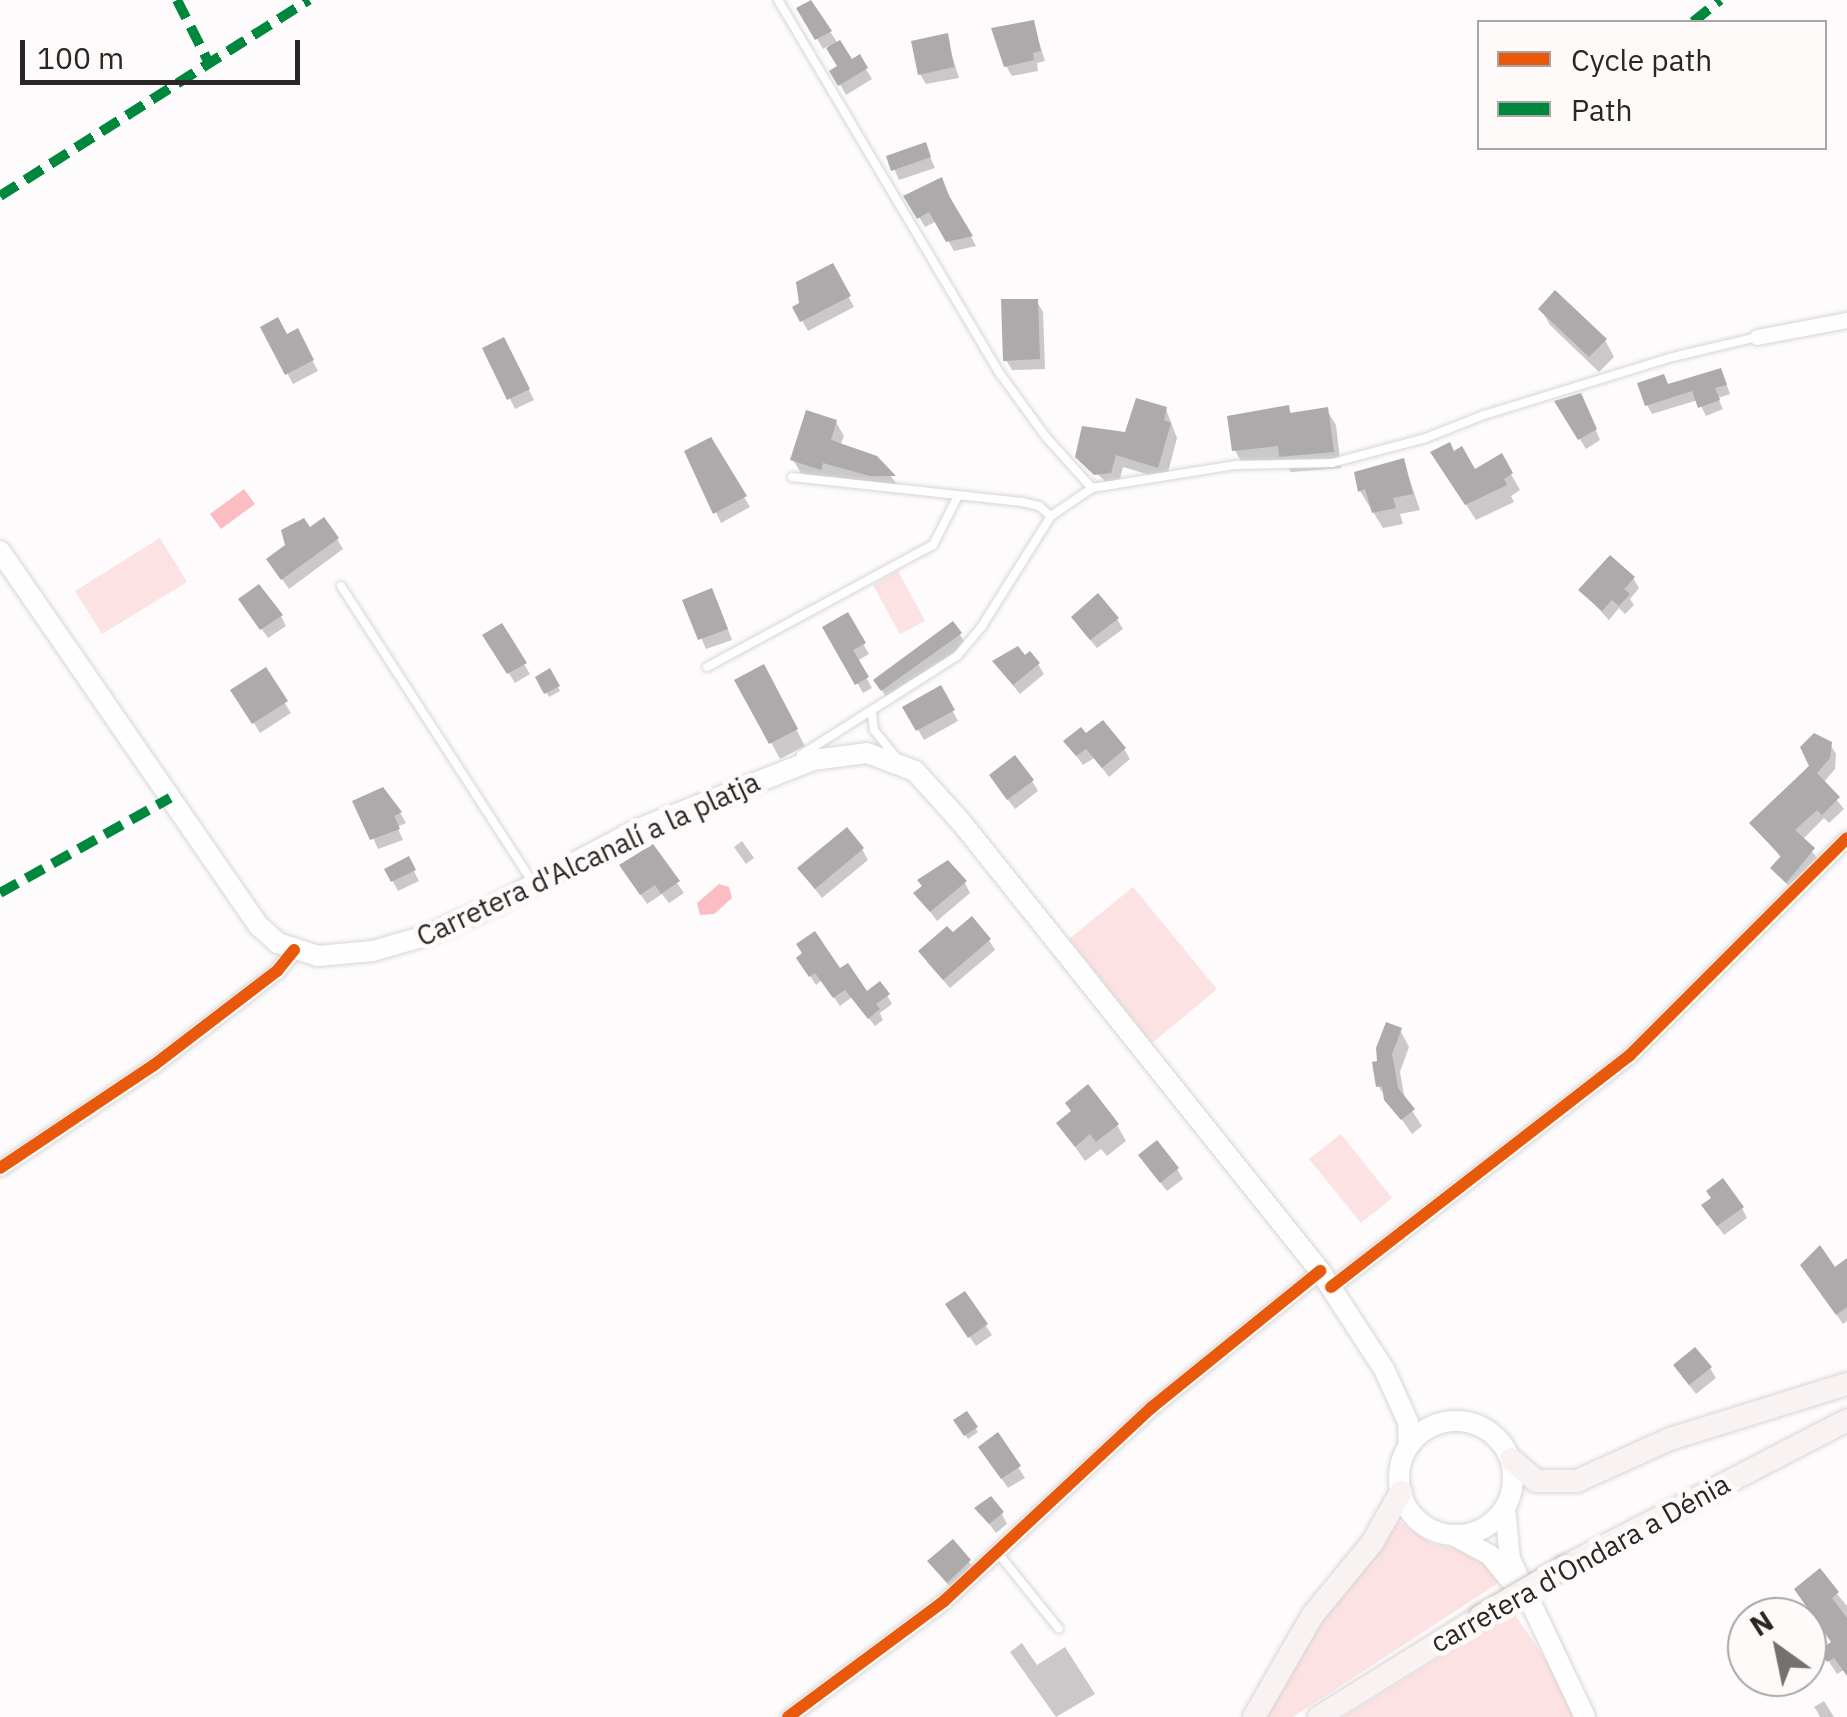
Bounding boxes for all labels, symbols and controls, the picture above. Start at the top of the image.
scale bar [25,20,305,82]
legend [1477,20,1827,150]
text: 100 m [37,38,124,77]
text: Cycle path [1571,40,1712,79]
text: Path [1571,90,1632,129]
street label: Carretera d'Alcanalí a la platja [411,765,765,953]
street label: carretera d'Ondara a Dénia [1425,1467,1735,1659]
north arrow [1727,1597,1827,1697]
text: N [1743,1602,1780,1644]

